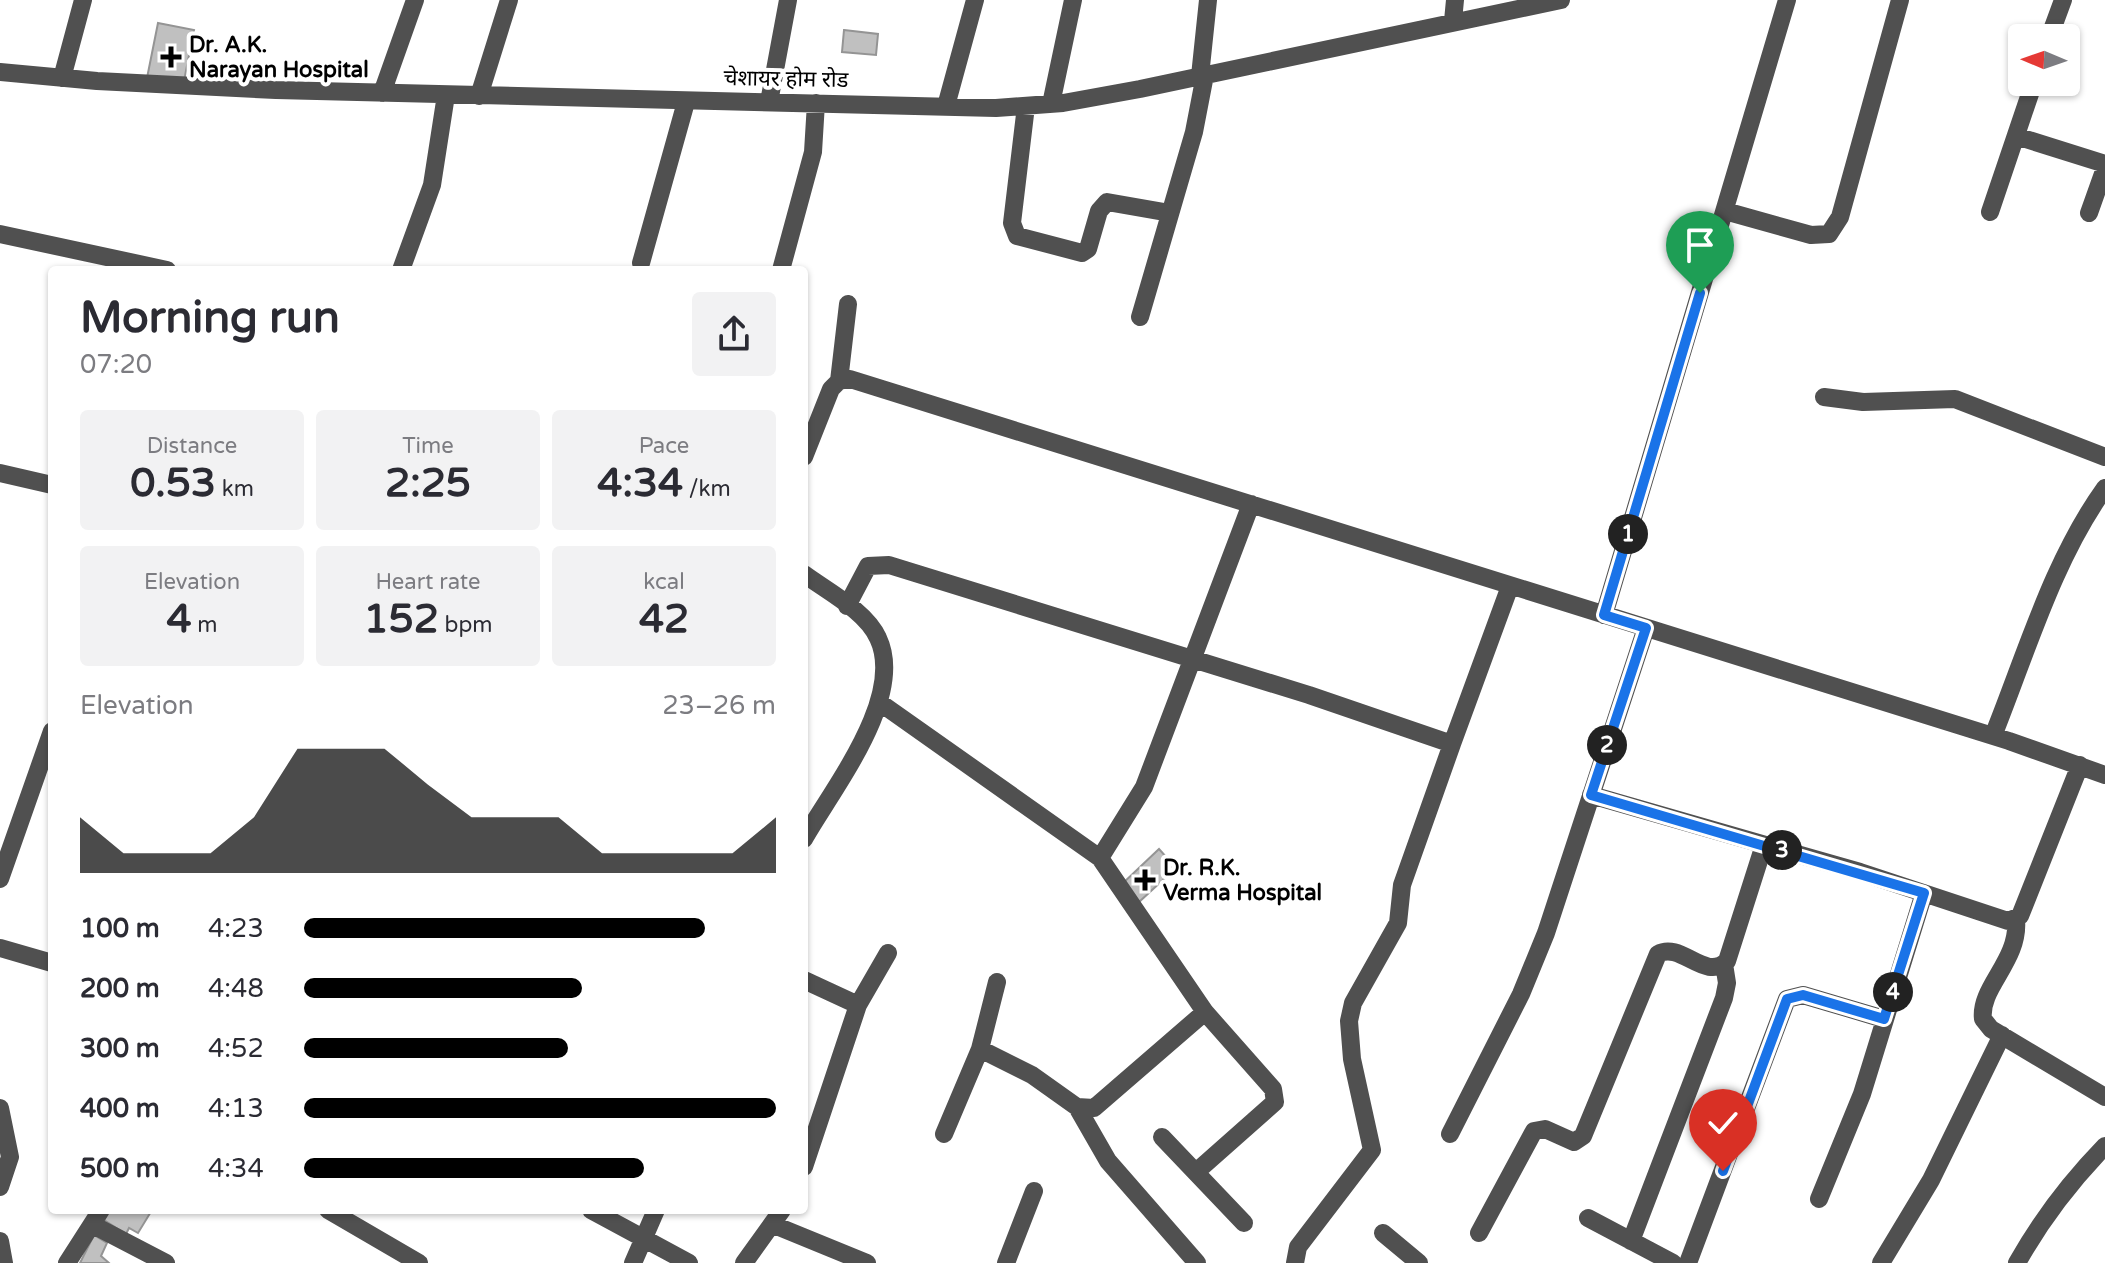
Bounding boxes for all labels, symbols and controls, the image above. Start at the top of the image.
north arrow [2008,24,2080,96]
map controls [2008,24,2080,96]
place label: Dr. A.K. Narayan Hospital [189,32,369,83]
marker: Dr. A.K. Narayan Hospital [160,46,182,68]
street label: चेशायर होम रोड [723,64,849,93]
pin [1666,211,1734,293]
icon: arrive [1678,223,1722,267]
text: Morning run [80,292,340,345]
button: share [692,292,776,376]
text: 07:20 [80,349,152,380]
text: Distance [147,433,237,459]
text: Time [402,433,454,459]
text: Pace [639,433,689,459]
text: 0.53 [130,459,216,507]
text: 2:25 [385,459,471,507]
text: 4:34 [597,459,683,507]
text: km [216,476,254,502]
text: /km [683,476,731,502]
pin: 1 [1608,514,1648,554]
text: 1 [1621,521,1635,547]
text: Elevation [144,569,240,595]
text: Heart rate [376,569,480,595]
text: kcal [643,569,685,595]
text: 4 [166,595,192,643]
text: 152 [363,595,439,643]
text: 42 [639,595,689,643]
text: m [192,612,218,638]
text: bpm [439,612,493,638]
text: Elevation [80,690,194,721]
text: 23–26 m [662,690,776,721]
pin: 2 [1587,725,1627,765]
text: 2 [1600,732,1614,758]
pin: 3 [1762,830,1802,870]
text: 3 [1775,837,1789,863]
place label: Dr. R.K. Verma Hospital [1163,855,1322,906]
marker: Dr. R.K. Verma Hospital [1134,869,1156,891]
text: 100 m [80,913,160,944]
text: 4:23 [208,913,264,944]
pin: 4 [1873,972,1913,1012]
text: 200 m [80,973,160,1004]
text: 4:48 [208,973,264,1004]
text: 4 [1886,979,1900,1005]
text: 300 m [80,1033,160,1064]
text: 4:52 [208,1033,264,1064]
pin [1689,1089,1757,1171]
text: 400 m [80,1093,160,1124]
text: 4:13 [208,1093,264,1124]
icon: check [1701,1101,1745,1145]
text: 500 m [80,1153,160,1184]
text: 4:34 [208,1153,264,1184]

